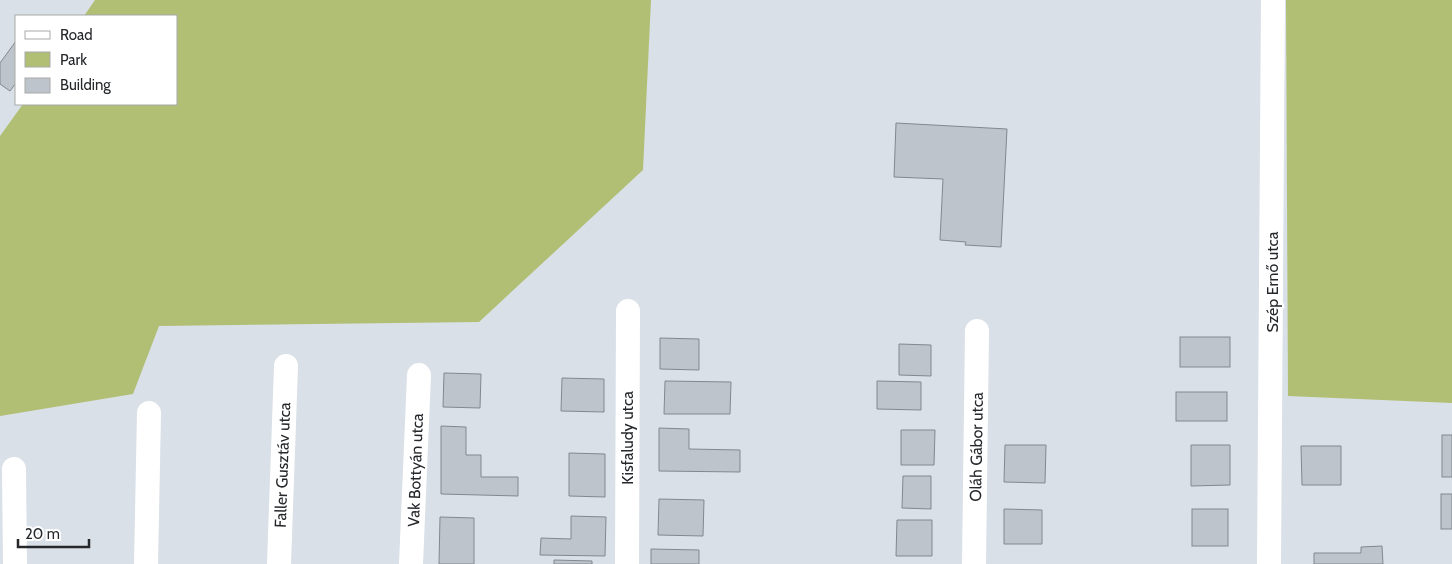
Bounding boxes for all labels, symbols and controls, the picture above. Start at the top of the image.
legend [15,15,178,105]
text: Road [60,26,93,44]
text: Park [60,51,87,69]
text: Building [60,76,111,94]
street label: Szép Ernő utca [1263,231,1282,333]
street label: Kisfaludy utca [618,391,637,485]
street label: Oláh Gábor utca [966,392,987,502]
street label: Faller Gusztáv utca [271,402,294,528]
street label: Vak Bottyán utca [404,413,427,527]
scale bar [18,516,89,548]
text: 20 m [25,525,60,543]

